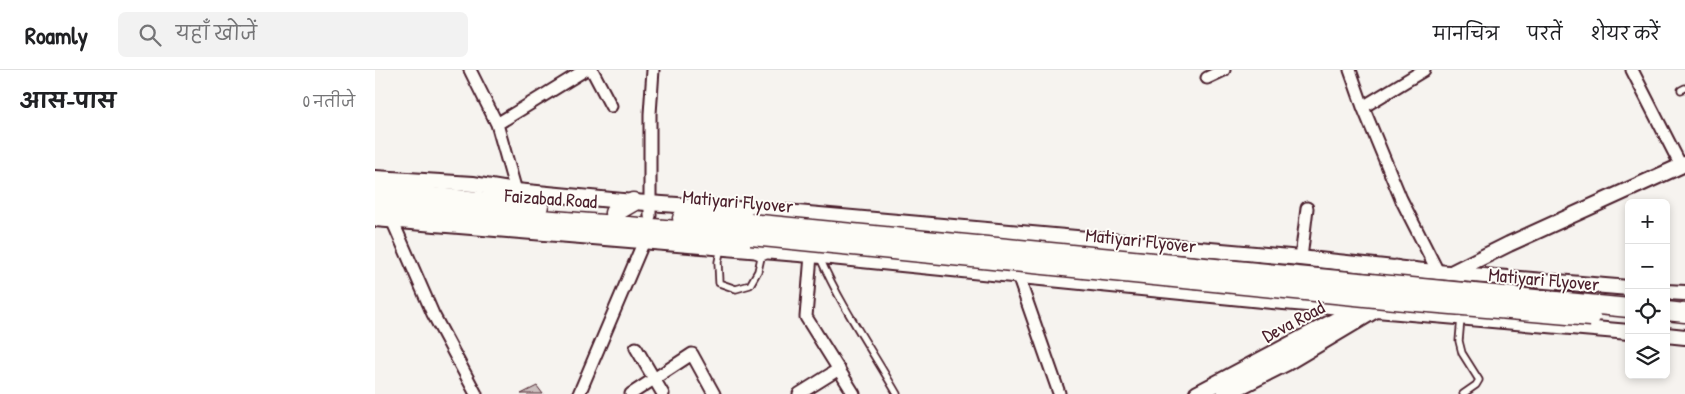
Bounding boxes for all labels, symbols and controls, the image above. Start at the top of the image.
search box [118,12,468,57]
text: Roamly [25,19,88,51]
text: यहाँ खोजें [176,20,257,46]
icon: search [136,21,164,49]
text: मानचित्र [1433,21,1499,46]
text: परतें [1527,21,1562,46]
text: शेयर करें [1590,21,1660,46]
text: आस-पास [20,86,116,115]
text: 0 नतीजे [303,90,355,112]
street label: Faizabad Road [503,182,599,214]
street label: Matiyari Flyover [681,183,795,219]
map controls [1625,199,1670,379]
button: + [1625,199,1670,244]
street label: Matiyari Flyover [1084,221,1198,259]
button: − [1625,244,1670,289]
street label: Matiyari Flyover [1487,261,1601,297]
button: locate [1625,289,1670,334]
street label: Deva Road [1257,293,1329,348]
button: layers [1625,334,1670,379]

